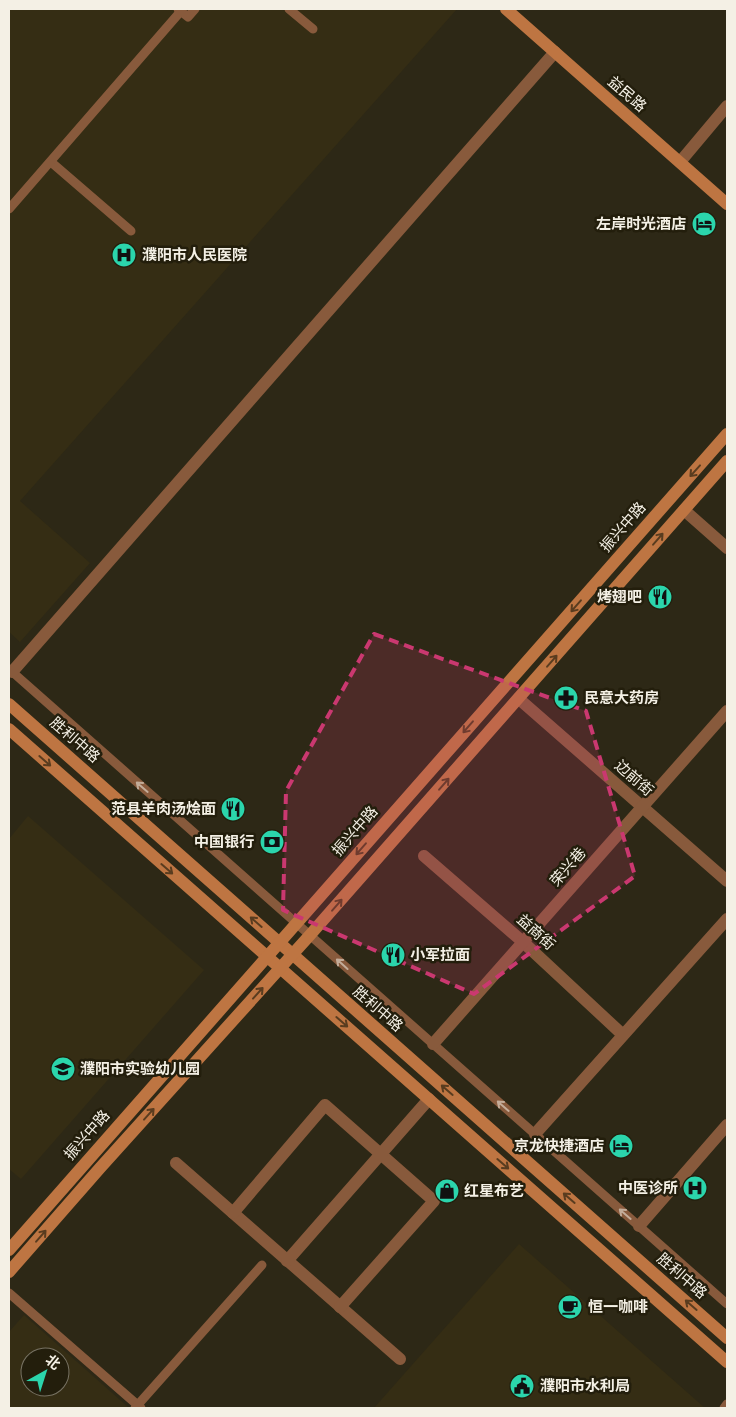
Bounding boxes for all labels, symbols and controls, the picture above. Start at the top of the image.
street label: 益民路 [604,72,651,116]
hotel icon: 左岸时光酒店 [691,211,717,237]
place label: 左岸时光酒店 [596,214,686,233]
hospital icon: 濮阳市人民医院 [111,242,137,268]
place label: 濮阳市人民医院 [142,245,247,264]
one-way arrow [689,464,701,477]
street label: 振兴中路 [596,498,649,556]
one-way arrow [653,533,664,546]
restaurant icon: 烤翅吧 [647,584,673,610]
place label: 烤翅吧 [597,587,642,606]
one-way arrow [570,599,582,612]
one-way arrow [546,655,557,668]
pharmacy icon: 民意大药房 [553,685,579,711]
place label: 民意大药房 [584,688,659,707]
street label: 胜利中路 [46,713,104,766]
one-way arrow [462,721,474,734]
one-way arrow [39,755,52,767]
street label: 边前街 [611,756,658,800]
one-way arrow [438,777,450,790]
one-way arrow [135,781,148,793]
restaurant icon: 范县羊肉汤烩面 [220,796,246,822]
place label: 范县羊肉汤烩面 [111,799,216,818]
street label: 振兴中路 [328,802,381,860]
bank icon: 中国银行 [259,829,285,855]
place label: 中国银行 [194,832,254,851]
one-way arrow [355,843,367,856]
street label: 荣兴巷 [546,843,590,890]
one-way arrow [161,863,174,874]
one-way arrow [331,899,343,912]
street label: 益商街 [513,910,559,954]
one-way arrow [250,916,263,928]
restaurant icon: 小军拉面 [380,942,406,968]
place label: 小军拉面 [410,945,470,964]
one-way arrow [336,958,349,970]
street label: 胜利中路 [349,982,407,1035]
one-way arrow [252,987,263,1000]
one-way arrow [335,1016,348,1028]
school or university icon: 濮阳市实验幼儿园 [50,1056,76,1082]
place label: 濮阳市实验幼儿园 [80,1059,200,1078]
one-way arrow [440,1085,453,1096]
one-way arrow [497,1101,510,1112]
street label: 振兴中路 [60,1106,113,1164]
one-way arrow [143,1107,154,1120]
hotel icon: 京龙快捷酒店 [608,1133,634,1159]
place label: 京龙快捷酒店 [514,1136,604,1155]
one-way arrow [496,1159,509,1170]
hospital icon: 中医诊所 [682,1175,708,1201]
shop icon: 红星布艺 [434,1178,460,1204]
place label: 中医诊所 [618,1178,678,1197]
place label: 红星布艺 [464,1181,524,1200]
one-way arrow [562,1192,575,1204]
one-way arrow [619,1208,632,1220]
one-way arrow [35,1229,47,1242]
street label: 胜利中路 [653,1249,711,1302]
cafe icon: 恒一咖啡 [557,1294,583,1320]
place label: 恒一咖啡 [588,1297,648,1316]
one-way arrow [684,1299,697,1311]
north arrow [20,1347,70,1397]
text: 北 [42,1350,64,1373]
public building icon: 濮阳市水利局 [509,1373,535,1399]
place label: 濮阳市水利局 [540,1376,630,1395]

